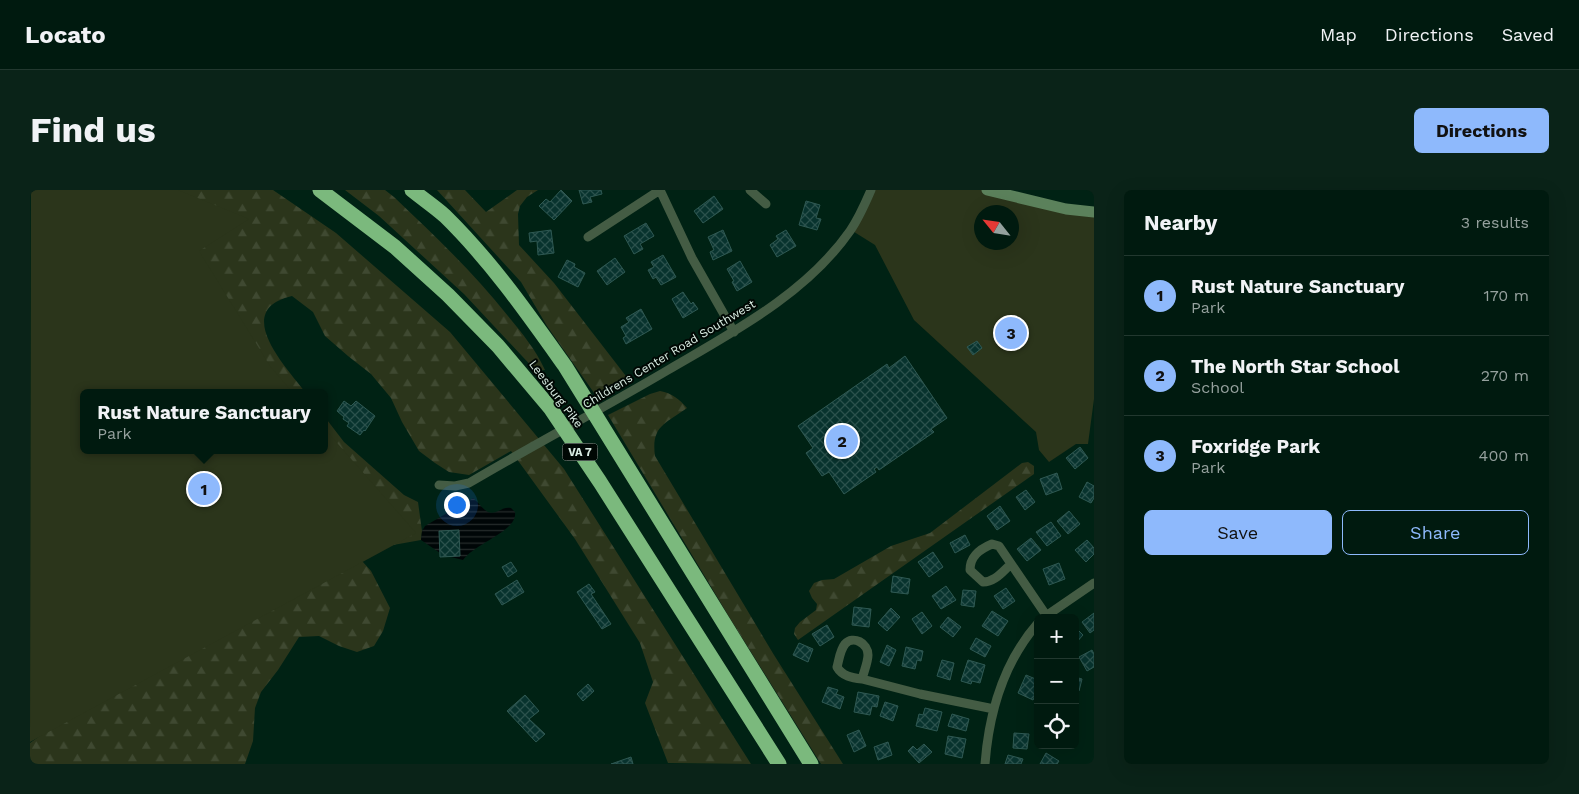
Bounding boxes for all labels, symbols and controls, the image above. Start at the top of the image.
text: Locato [25,21,106,49]
text: Map [1320,24,1357,45]
text: Directions [1385,24,1474,45]
text: Saved [1502,24,1554,45]
button: Directions [1414,108,1549,153]
text: Find us [30,109,156,151]
north arrow [974,205,1019,250]
text: Nearby [1144,210,1217,235]
text: 3 results [1461,213,1529,232]
text: Rust Nature Sanctuary [1191,275,1405,298]
text: 1 [1157,286,1163,305]
text: 170 m [1483,286,1529,305]
street label: Childrens Center Road Southwest [580,297,758,411]
text: Park [1191,298,1225,317]
pin: 3 [995,314,1027,352]
text: The North Star School [1191,355,1399,378]
street label: Leesburg Pike [526,357,586,431]
text: 2 [1155,366,1165,385]
text: 270 m [1481,366,1529,385]
text: School [1191,378,1244,397]
popup [80,389,328,454]
text: Rust Nature Sanctuary [97,401,311,424]
pin: 2 [826,422,858,460]
text: Park [97,424,132,443]
text: Foxridge Park [1191,435,1320,458]
road number: VA 7 [562,443,598,460]
text: 3 [1155,446,1165,465]
text: 400 m [1479,446,1529,465]
text: Park [1191,458,1225,477]
pin: 1 [188,470,220,508]
your location [444,492,470,518]
button: Save [1144,510,1332,555]
button: Share [1342,510,1529,555]
map controls [1034,614,1079,749]
button: + [1034,614,1079,659]
button: − [1034,659,1079,704]
button: locate [1034,704,1079,749]

